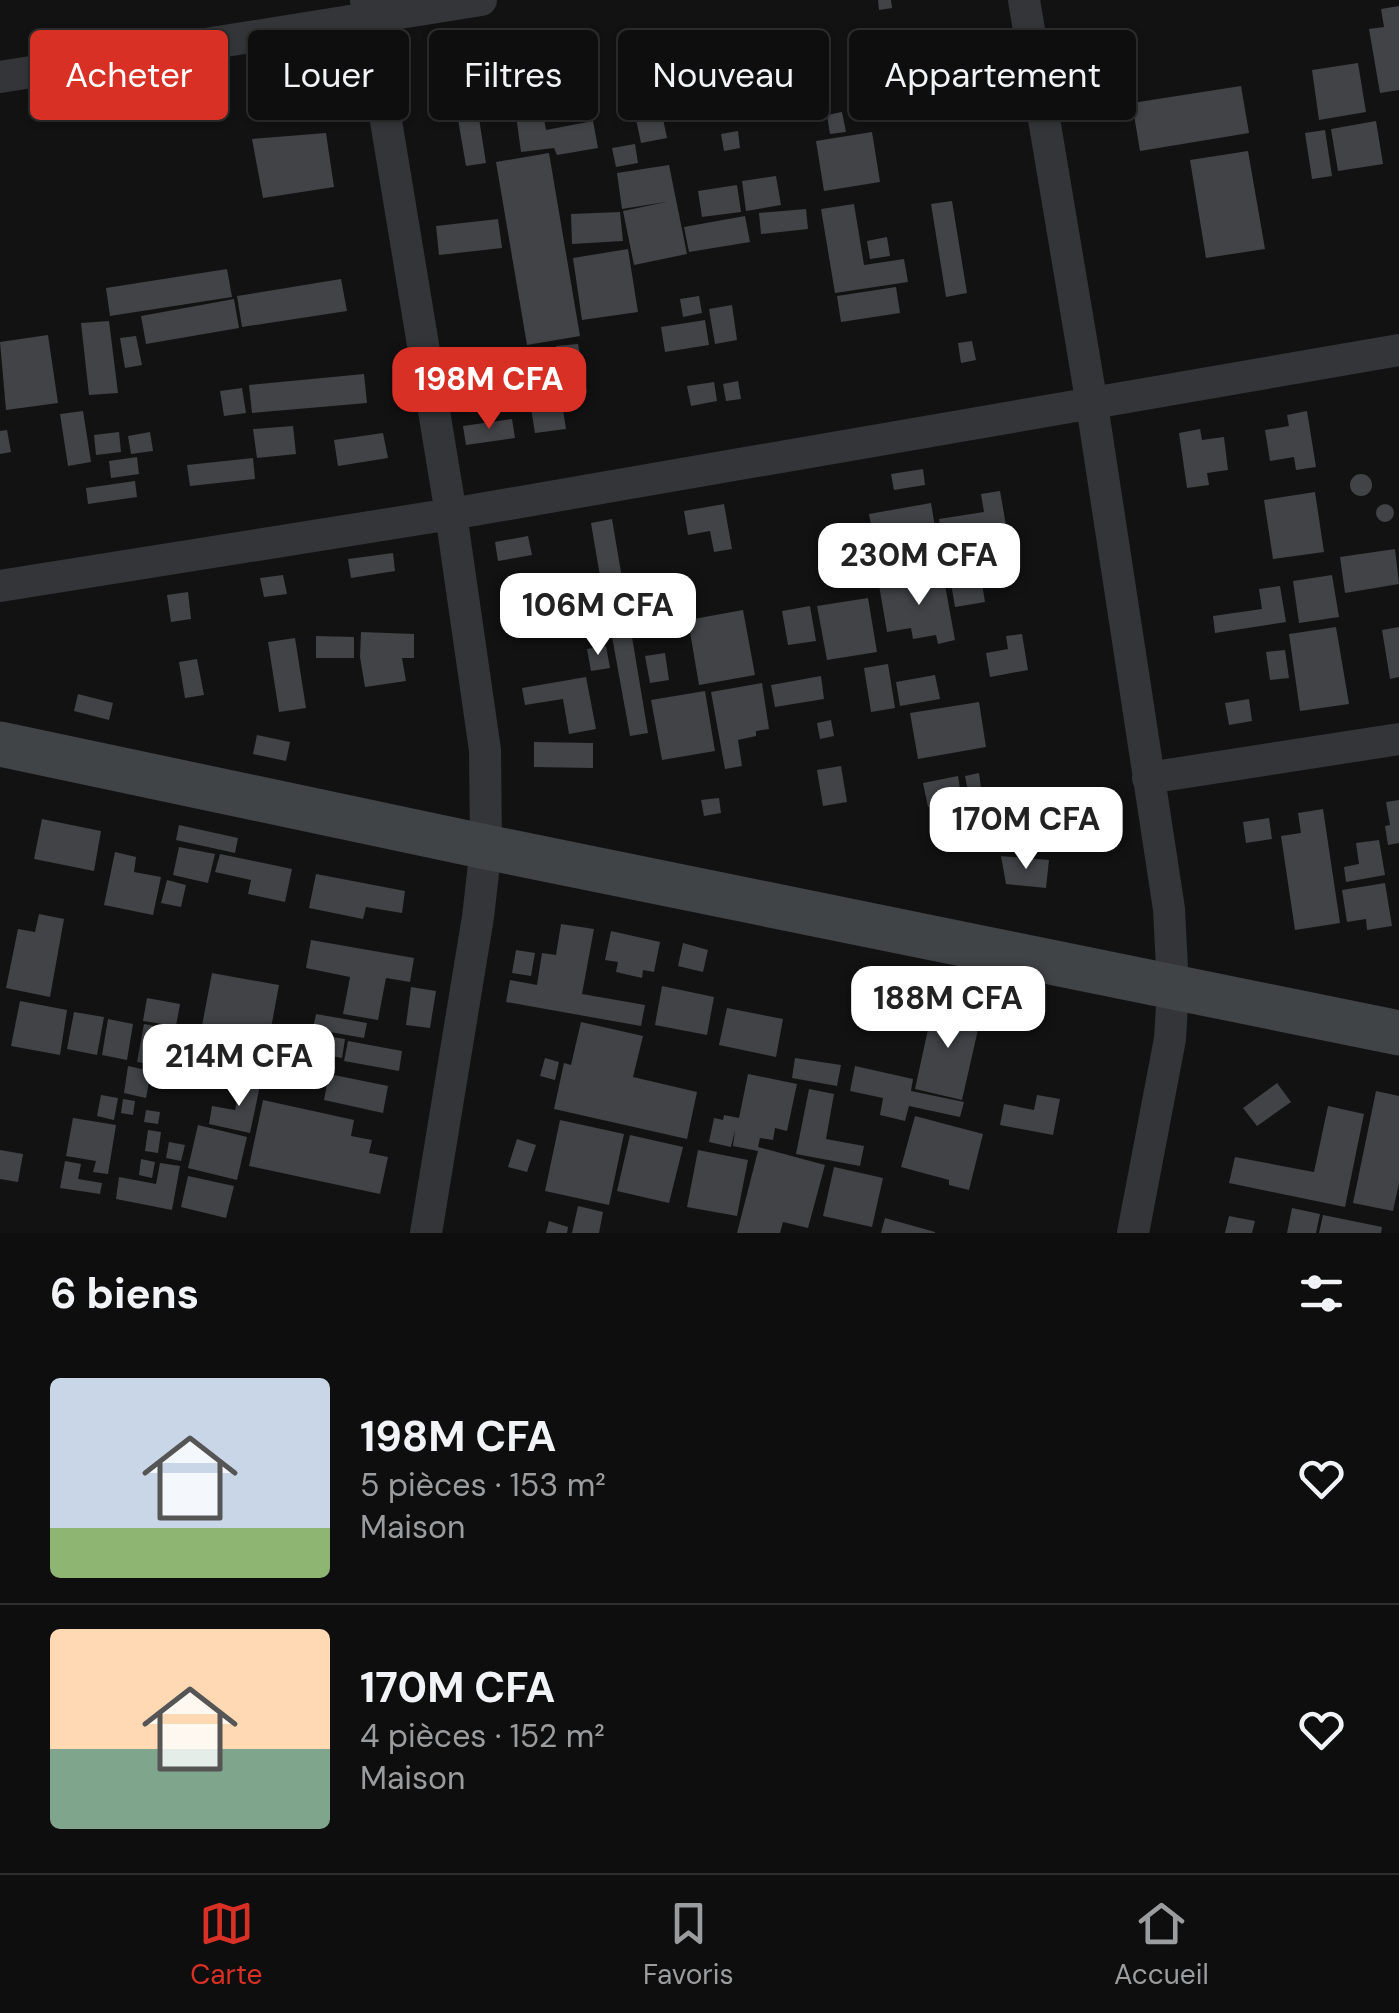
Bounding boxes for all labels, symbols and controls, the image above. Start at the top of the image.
chip: Acheter [30,30,228,120]
chip: Louer [248,30,409,120]
chip: Filtres [429,30,598,120]
chip: Nouveau [618,30,829,120]
chip: Appartement [849,30,1136,120]
pin: 198M CFA [386,347,592,432]
text: 198M CFA [414,358,564,400]
pin: 230M CFA [816,523,1022,608]
text: 230M CFA [840,534,998,576]
pin: 106M CFA [495,573,701,658]
text: 106M CFA [522,584,674,626]
pin: 170M CFA [923,787,1129,872]
text: 170M CFA [952,798,1100,840]
pin: 188M CFA [845,966,1051,1051]
text: 188M CFA [873,977,1023,1019]
pin: 214M CFA [136,1024,342,1109]
text: 214M CFA [165,1035,313,1077]
text: 6 biens [50,1266,199,1321]
icon: filters [1294,1266,1349,1321]
text: 198M CFA [360,1409,556,1464]
icon: home [130,1418,250,1538]
icon: heart [1294,1451,1349,1506]
text: 5 pièces · 153 m² [360,1464,606,1506]
text: Maison [360,1506,465,1548]
text: 170M CFA [360,1660,555,1715]
icon: home [130,1669,250,1789]
icon: heart [1294,1702,1349,1757]
text: 4 pièces · 152 m² [360,1715,605,1757]
text: Maison [360,1757,465,1799]
tab: Carte [190,1896,262,1993]
tab: Favoris [643,1896,733,1993]
tab: Accueil [1114,1896,1209,1993]

